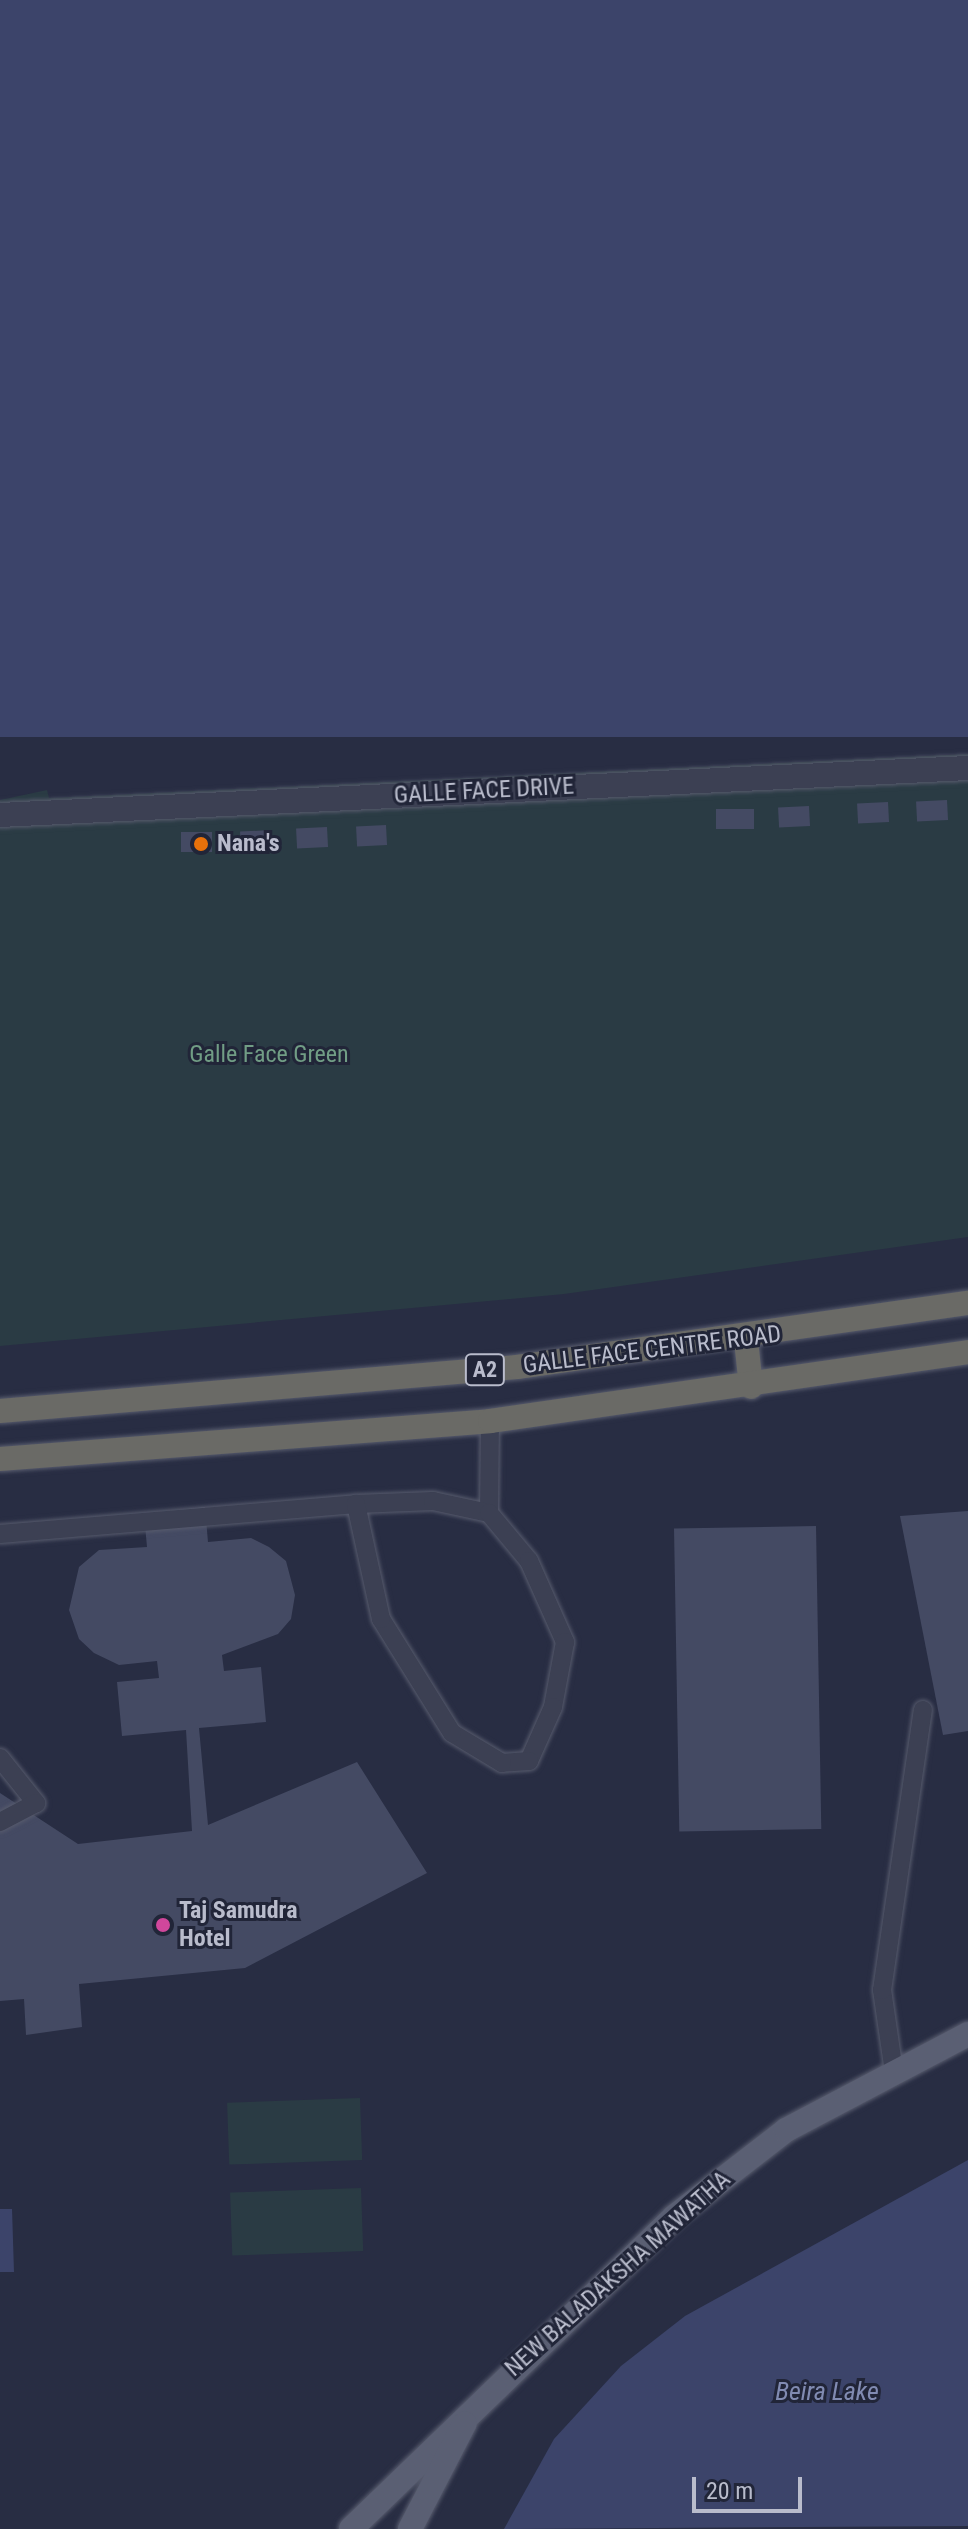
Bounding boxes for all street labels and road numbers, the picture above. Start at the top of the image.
street label: GALLE FACE DRIVE [393,772,575,810]
street label: GALLE FACE CENTRE ROAD [521,1320,783,1380]
road number: A2 [463,1352,507,1388]
street label: NEW BALADAKSHA MAWATHA [499,2165,737,2383]

